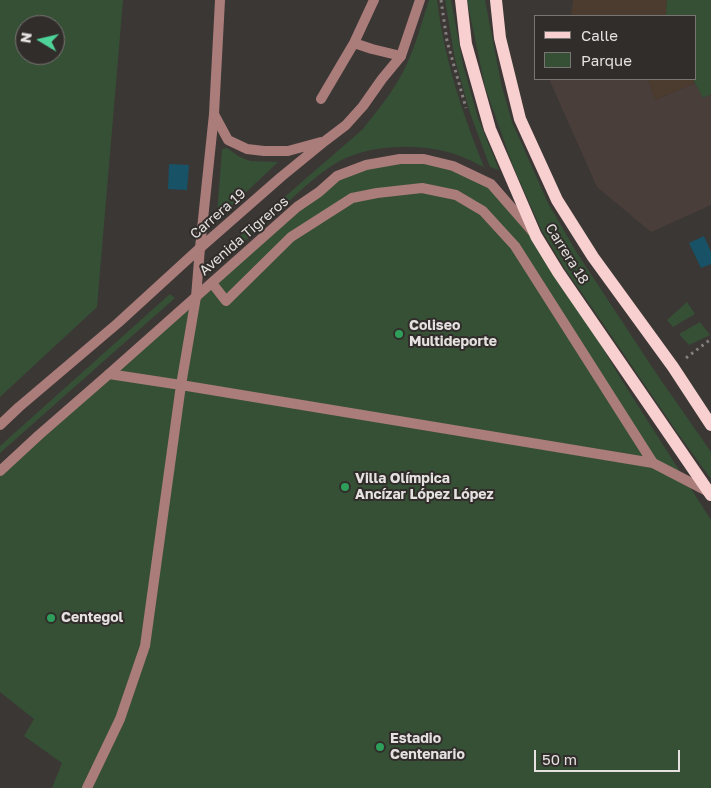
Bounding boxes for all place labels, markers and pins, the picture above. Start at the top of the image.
place label: Coliseo Multideporte [409,318,497,351]
marker: Coliseo Multideporte [393,328,405,340]
place label: Villa Olímpica Ancízar López López [355,471,494,504]
marker: Villa Olímpica Ancízar López López [339,481,351,493]
place label: Centegol [61,610,123,626]
marker: Centegol [45,612,57,624]
place label: Estadio Centenario [390,731,465,764]
marker: Estadio Centenario [374,741,386,753]

